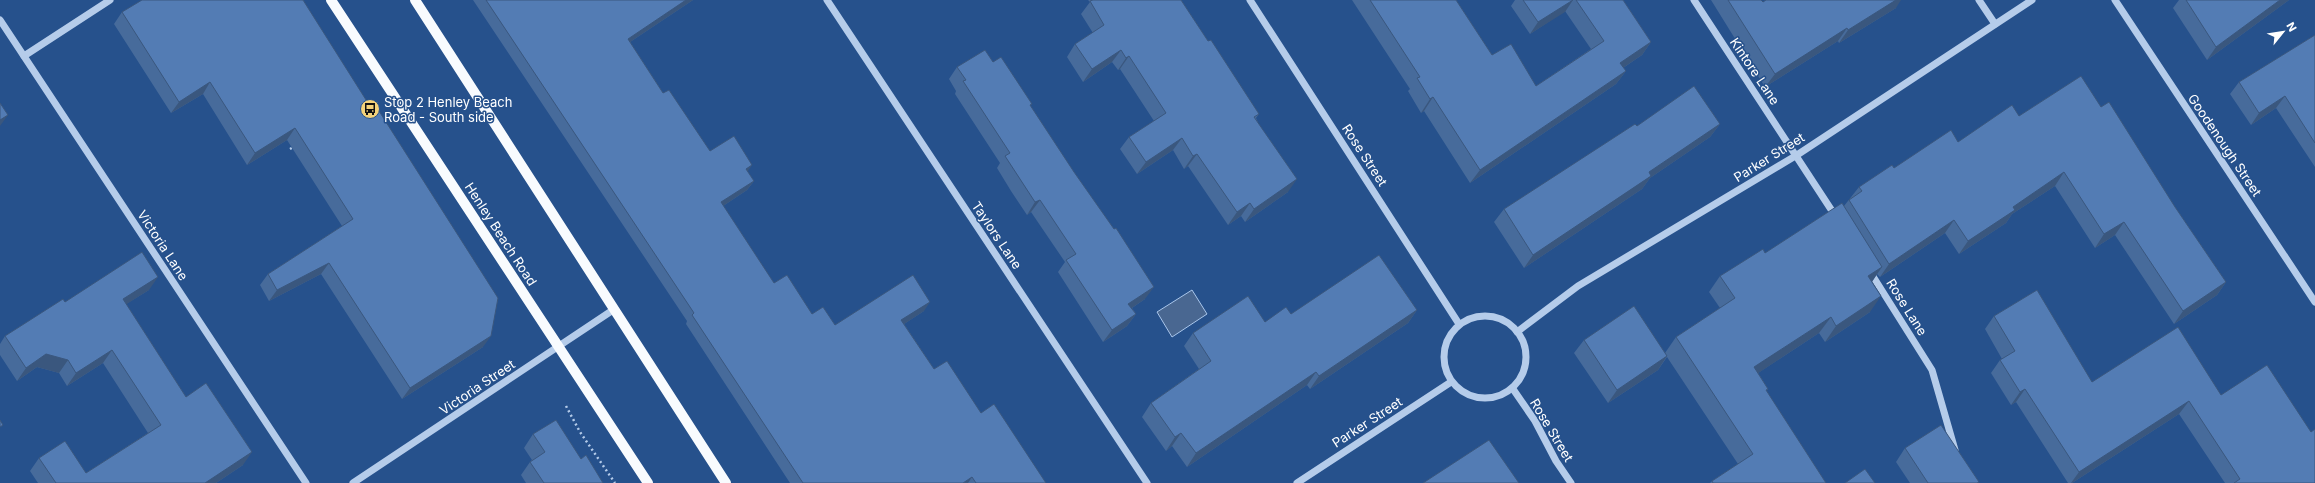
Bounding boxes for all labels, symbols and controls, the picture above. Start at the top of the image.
north arrow [2263,12,2303,52]
text: N [2284,20,2300,34]
street label: Kintore Lane [1727,34,1783,108]
street label: Goodenough Street [2185,91,2265,199]
place label: Stop 2 Henley Beach Road - South side [384,94,512,125]
bus stop icon: Stop 2 Henley Beach Road - South side [359,98,381,120]
street label: Rose Street [1339,121,1391,189]
street label: Parker Street [1731,129,1807,185]
street label: Henley Beach Road [462,179,540,289]
street label: Taylors Lane [969,198,1025,272]
street label: Victoria Lane [134,207,192,283]
street label: Rose Lane [1883,276,1931,338]
street label: Victoria Street [436,356,518,418]
street label: Parker Street [1329,393,1405,451]
street label: Rose Street [1527,396,1577,464]

